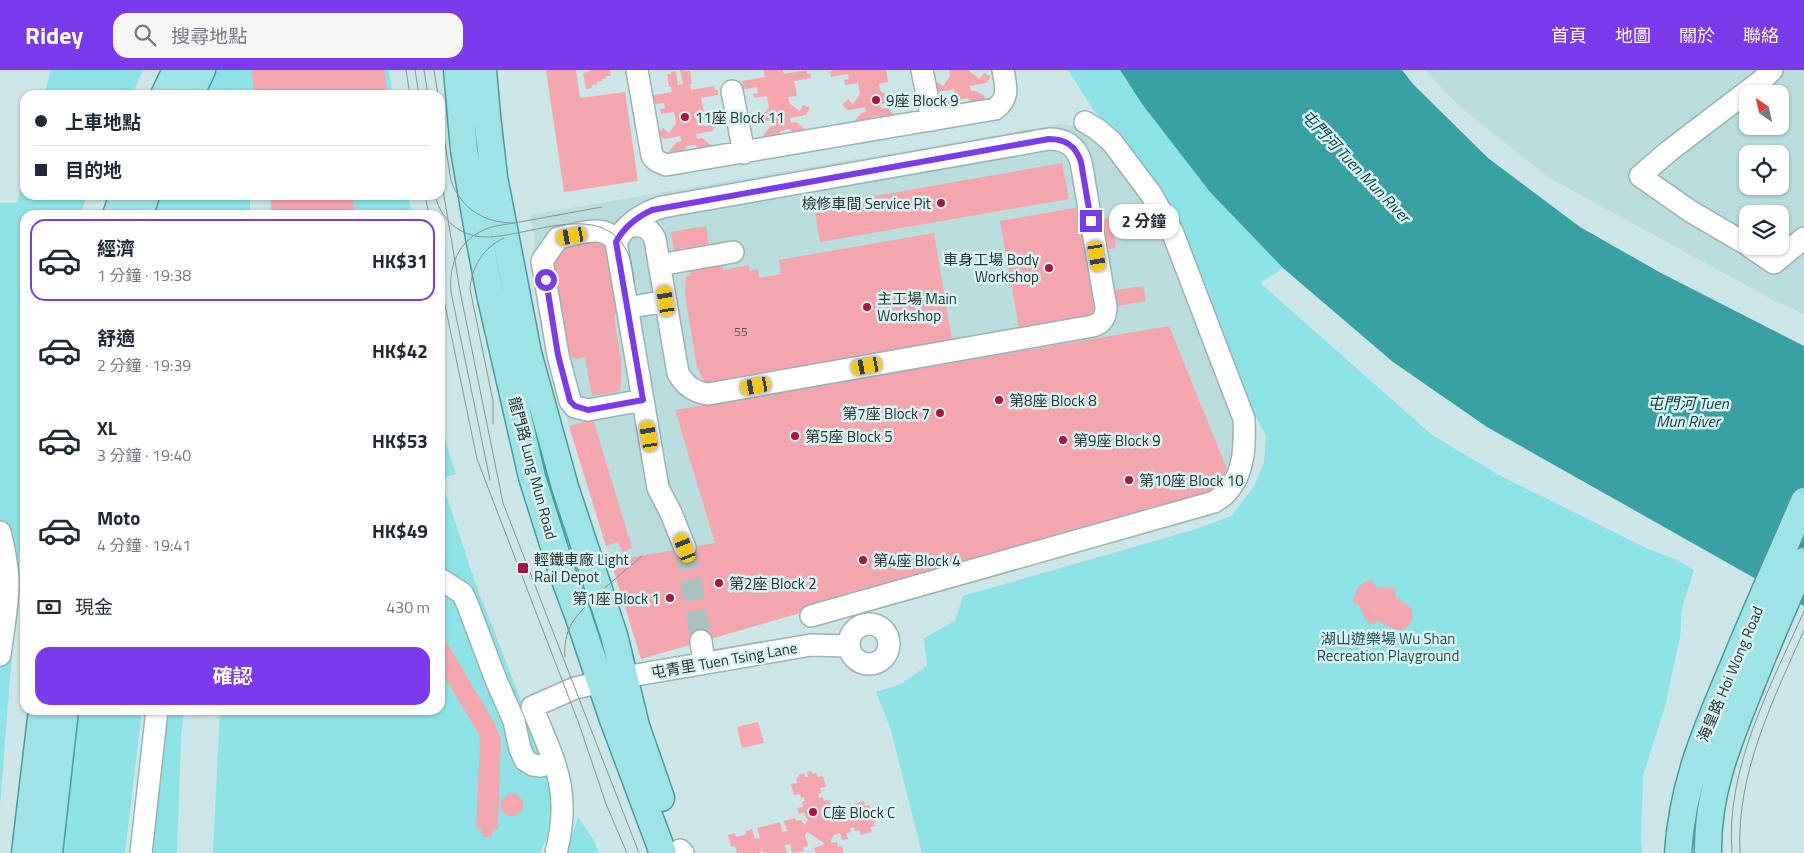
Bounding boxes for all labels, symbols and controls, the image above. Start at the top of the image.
search box [113,13,463,58]
text: Ridey [25,17,83,53]
icon: search [131,21,159,49]
text: 搜尋地點 [171,21,247,50]
text: 首頁 [1551,22,1587,49]
text: 地圖 [1615,22,1651,49]
text: 關於 [1679,22,1715,49]
text: 聯絡 [1743,22,1779,49]
north arrow [1739,85,1789,135]
map controls [1739,85,1789,255]
place label: 9座 Block 9 [886,89,959,112]
marker: 9座 Block 9 [870,94,882,106]
water label: 屯門河 Tuen Mun River [1296,104,1418,229]
place label: 11座 Block 11 [695,106,785,129]
text: 上車地點 [65,107,141,136]
marker: 11座 Block 11 [679,111,691,123]
button: locate [1739,145,1789,195]
text: 目的地 [65,155,122,184]
place label: 檢修車間 Service Pit [802,192,932,215]
marker: 檢修車間 Service Pit [935,197,947,209]
callout: 2 分鐘 [1108,204,1178,238]
button: layers [1739,205,1789,255]
text: 2 分鐘 [1122,209,1166,233]
route end [1080,210,1102,232]
car [555,226,588,246]
text: 經濟 [97,233,135,262]
icon: car [37,238,82,283]
car [1087,240,1106,272]
text: HK$31 [372,246,428,275]
place label: 車身工場 Body Workshop [943,248,1039,288]
marker: 車身工場 Body Workshop [1043,262,1055,274]
text: 1 分鐘 · 19:38 [97,263,191,287]
route start [535,269,557,291]
car [656,285,675,317]
place label: 主工場 Main Workshop [877,287,957,327]
marker: 主工場 Main Workshop [861,301,873,313]
house number: 55 [734,322,748,341]
text: 舒適 [97,323,135,352]
icon: car [37,328,82,373]
text: HK$42 [372,336,428,365]
text: 2 分鐘 · 19:39 [97,353,191,377]
car [850,356,883,376]
car [739,376,772,396]
place label: 第8座 Block 8 [1009,389,1097,412]
water label: 屯門河 Tuen Mun River [1647,391,1730,433]
street label: 龍門路 Lung Mun Road [503,394,563,542]
marker: 第8座 Block 8 [993,394,1005,406]
place label: 第7座 Block 7 [842,402,930,425]
marker: 第7座 Block 7 [934,407,946,419]
text: XL [97,413,117,442]
icon: car [37,418,82,463]
car [639,420,658,452]
place label: 第5座 Block 5 [805,425,893,448]
text: HK$53 [372,426,428,455]
place label: 第9座 Block 9 [1073,429,1161,452]
marker: 第5座 Block 5 [789,430,801,442]
marker: 第9座 Block 9 [1057,434,1069,446]
text: 3 分鐘 · 19:40 [97,443,191,467]
place label: 第10座 Block 10 [1139,469,1244,492]
marker: 第10座 Block 10 [1123,474,1135,486]
text: Moto [97,503,140,532]
icon: car [37,508,82,553]
text: HK$49 [372,516,428,545]
car [672,531,697,565]
text: 4 分鐘 · 19:41 [97,533,191,557]
place label: 輕鐵車廠 Light Rail Depot [534,548,629,588]
place label: 第4座 Block 4 [873,549,961,572]
marker: 第4座 Block 4 [857,554,869,566]
marker: 輕鐵車廠 Light Rail Depot [516,561,530,575]
place label: 第2座 Block 2 [729,572,817,595]
marker: 第2座 Block 2 [713,577,725,589]
place label: 第1座 Block 1 [572,587,660,610]
text: 現金 [75,592,113,621]
marker: 第1座 Block 1 [664,592,676,604]
icon: cash [35,593,63,621]
text: 430 m [386,595,430,619]
street label: 海皇路 Hoi Wong Road [1691,603,1769,745]
park label: 湖山遊樂場 Wu Shan Recreation Playground [1317,627,1459,667]
street label: 屯青里 Tuen Tsing Lane [649,636,799,684]
button: 確認 [35,647,430,705]
place label: C座 Block C [823,801,895,824]
marker: C座 Block C [807,806,819,818]

